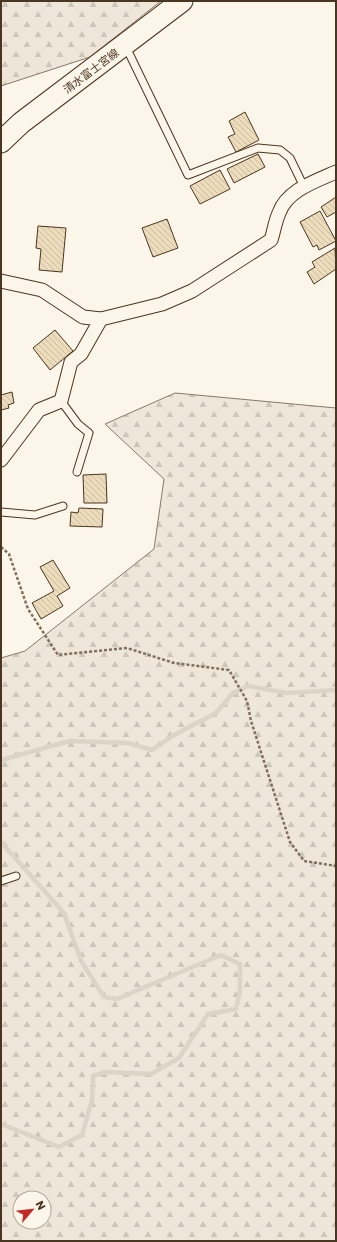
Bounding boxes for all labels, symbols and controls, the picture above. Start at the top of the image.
street label: 清水富士宮線 [60,45,122,97]
north arrow [12,1190,52,1230]
text: N [32,1198,50,1213]

